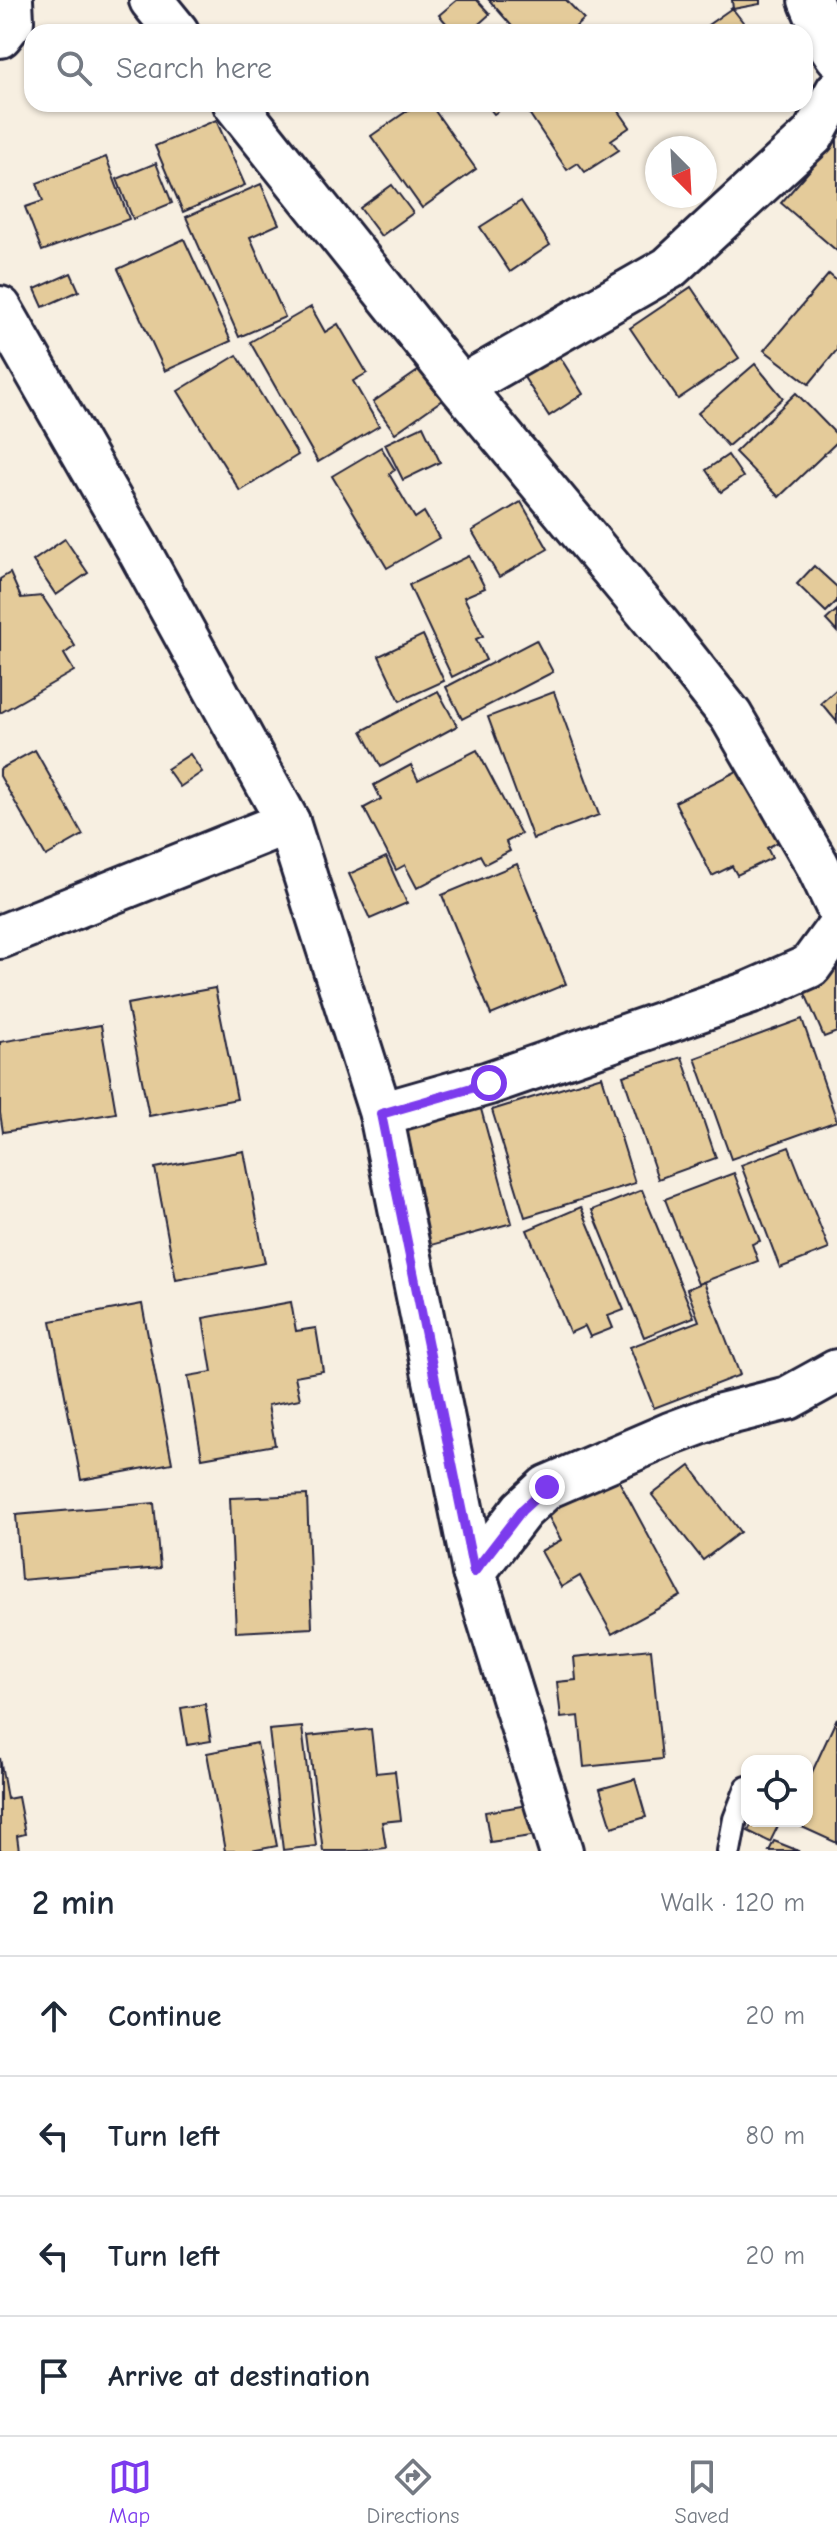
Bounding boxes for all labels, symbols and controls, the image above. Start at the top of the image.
search box [24,24,813,112]
icon: search [52,46,96,90]
text: Search here [116,51,272,86]
north arrow [645,136,717,208]
route start [471,1065,507,1101]
route end [529,1469,565,1505]
map controls [741,1755,813,1827]
button: locate [741,1755,813,1827]
text: 2 min [32,1883,115,1923]
text: Walk · 120 m [661,1888,805,1918]
icon: ahead [32,1994,76,2038]
text: Continue [108,1999,222,2034]
text: 20 m [745,2001,805,2031]
icon: left [32,2114,76,2158]
text: Turn left [108,2119,220,2154]
text: 80 m [746,2121,805,2151]
icon: left [32,2234,76,2278]
text: Turn left [108,2239,220,2274]
text: 20 m [745,2241,805,2271]
icon: arrive [32,2354,76,2398]
text: Arrive at destination [108,2359,370,2394]
tab: Map [108,2455,152,2529]
tab: Directions [367,2455,460,2529]
tab: Saved [675,2455,729,2529]

